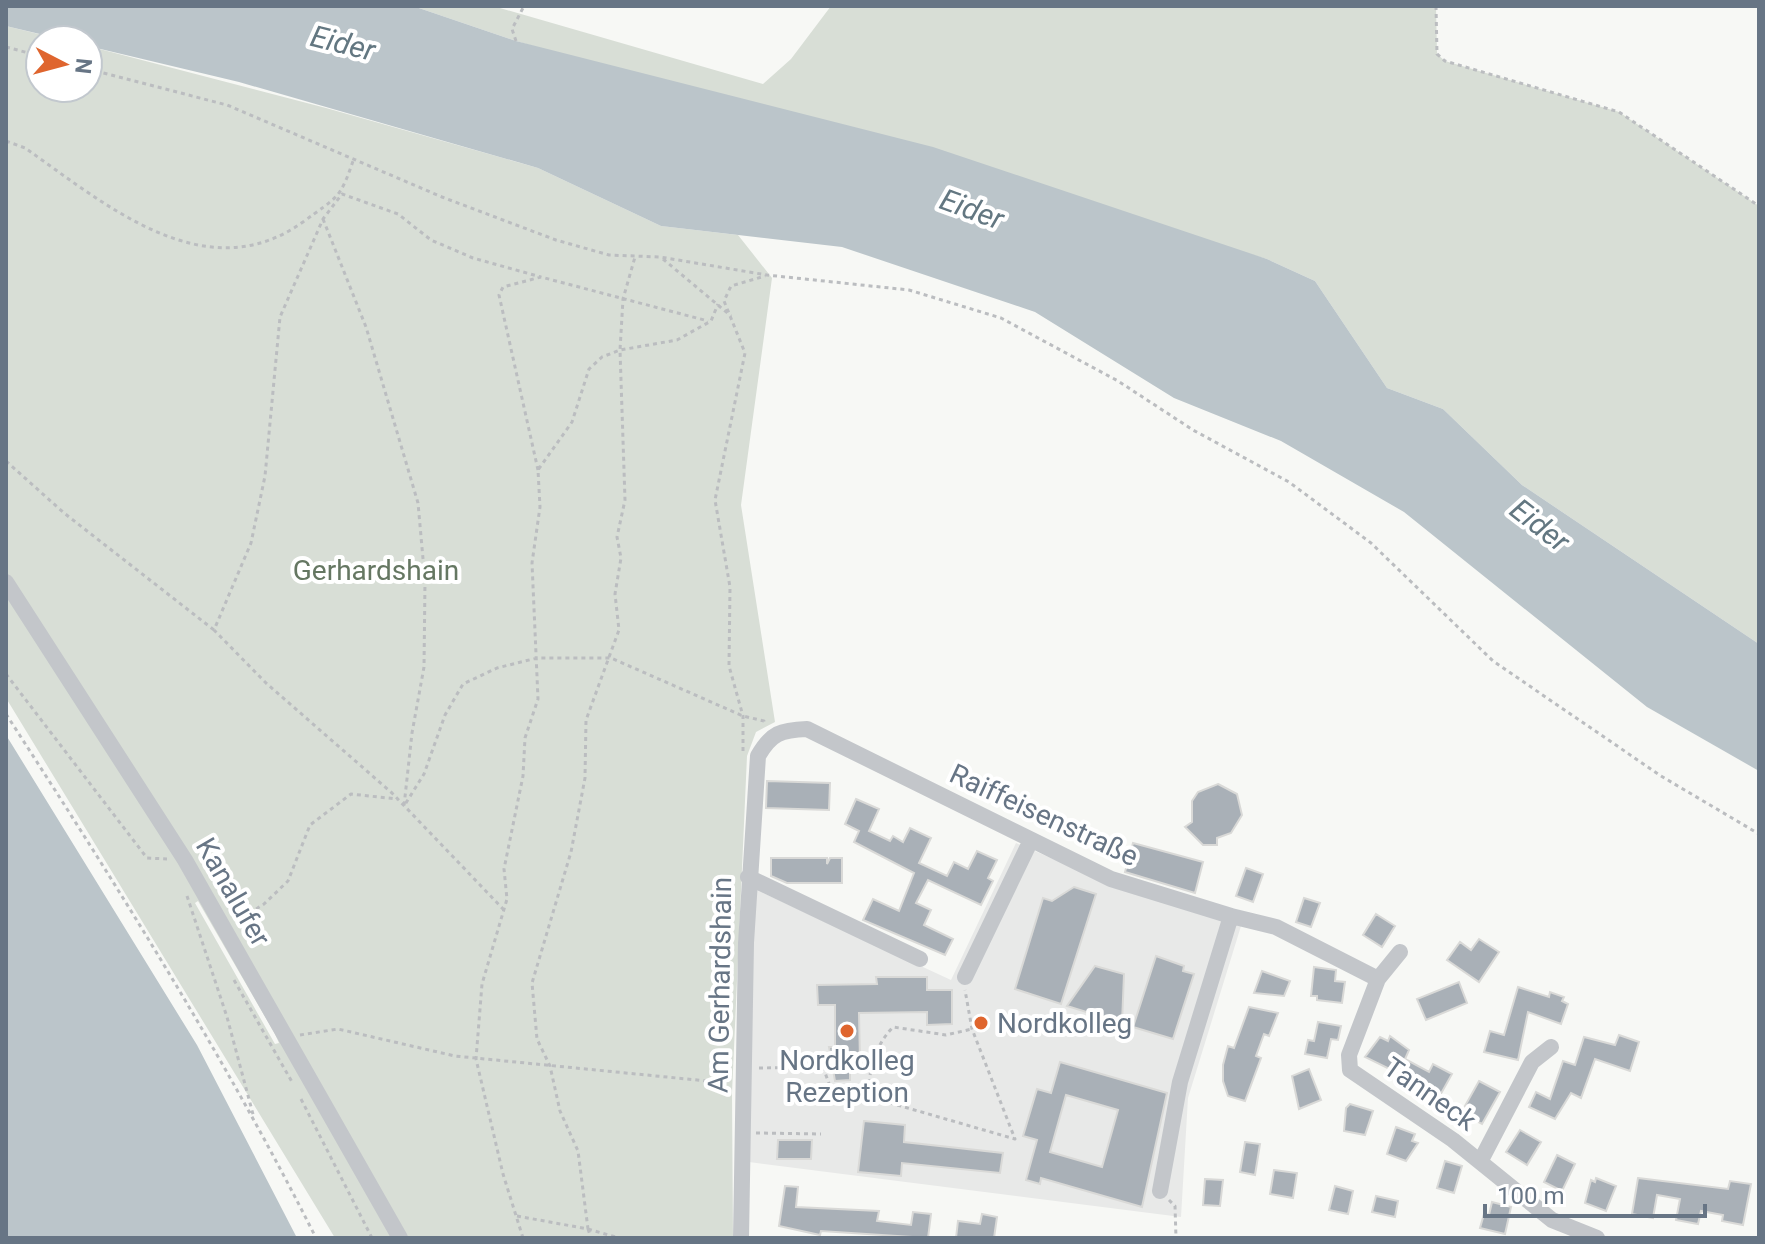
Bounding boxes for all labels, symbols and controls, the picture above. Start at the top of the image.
water label: Eider [307,18,380,68]
north arrow [24,24,104,104]
text: N [70,57,97,75]
water label: Eider [935,181,1010,237]
water label: Eider [1503,491,1577,560]
park label: Gerhardshain [293,554,459,587]
street label: Raiffeisenstraße [945,757,1143,873]
street label: Kanalufer [189,832,277,952]
street label: Am Gerhardshain [702,877,738,1093]
place label: Nordkolleg [997,1007,1132,1040]
marker: Nordkolleg [972,1014,990,1032]
marker: Nordkolleg Rezeption [838,1022,856,1040]
place label: Nordkolleg Rezeption [779,1044,915,1109]
street label: Tanneck [1378,1050,1483,1138]
scale bar [1485,1168,1705,1218]
text: 100 m [1497,1182,1564,1210]

